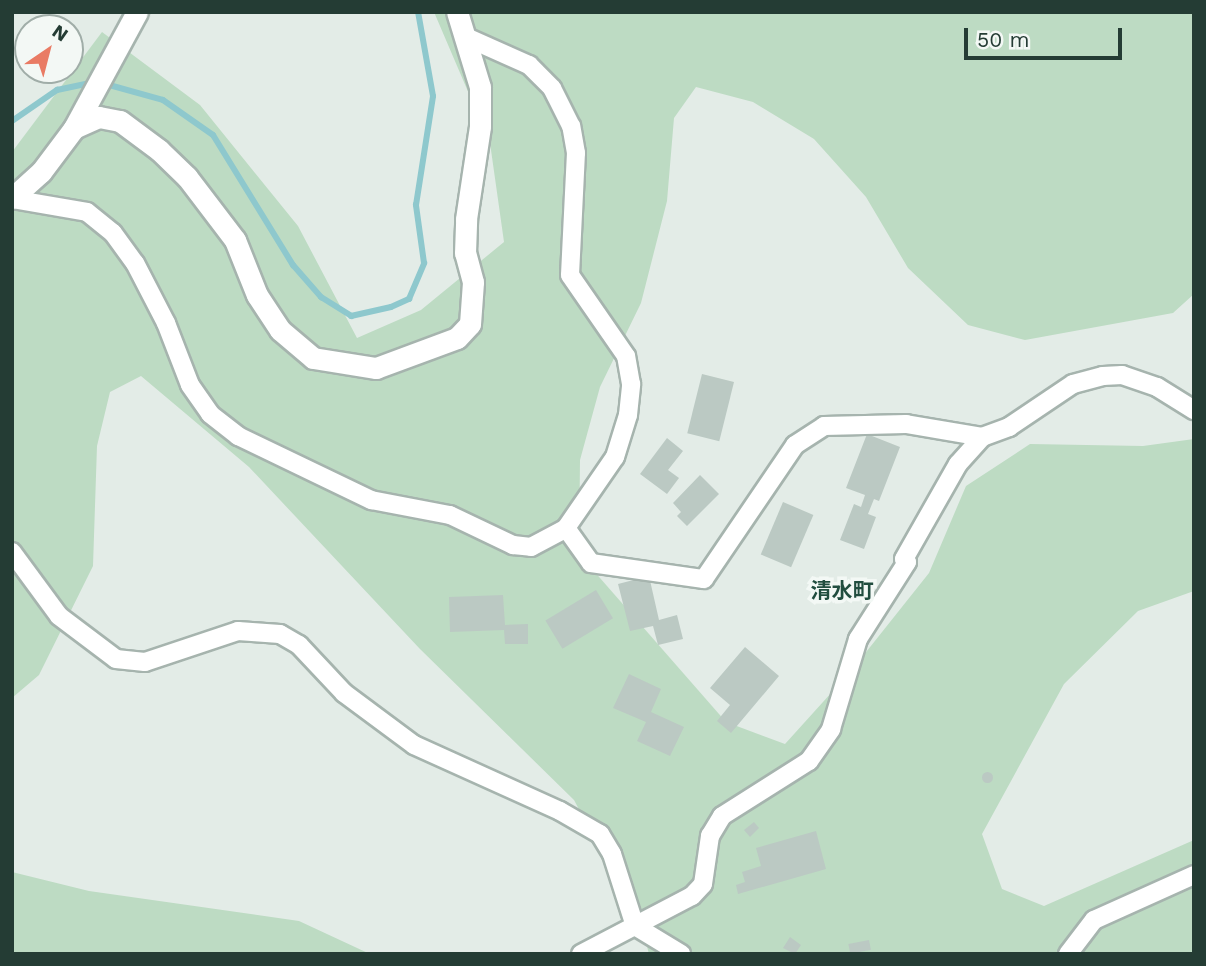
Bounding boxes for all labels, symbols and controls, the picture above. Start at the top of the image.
north arrow [14,14,84,84]
scale bar [968,14,1126,58]
text: N [48,20,73,46]
text: 50 m [977,27,1029,52]
district label: 清水町 [811,578,873,604]

